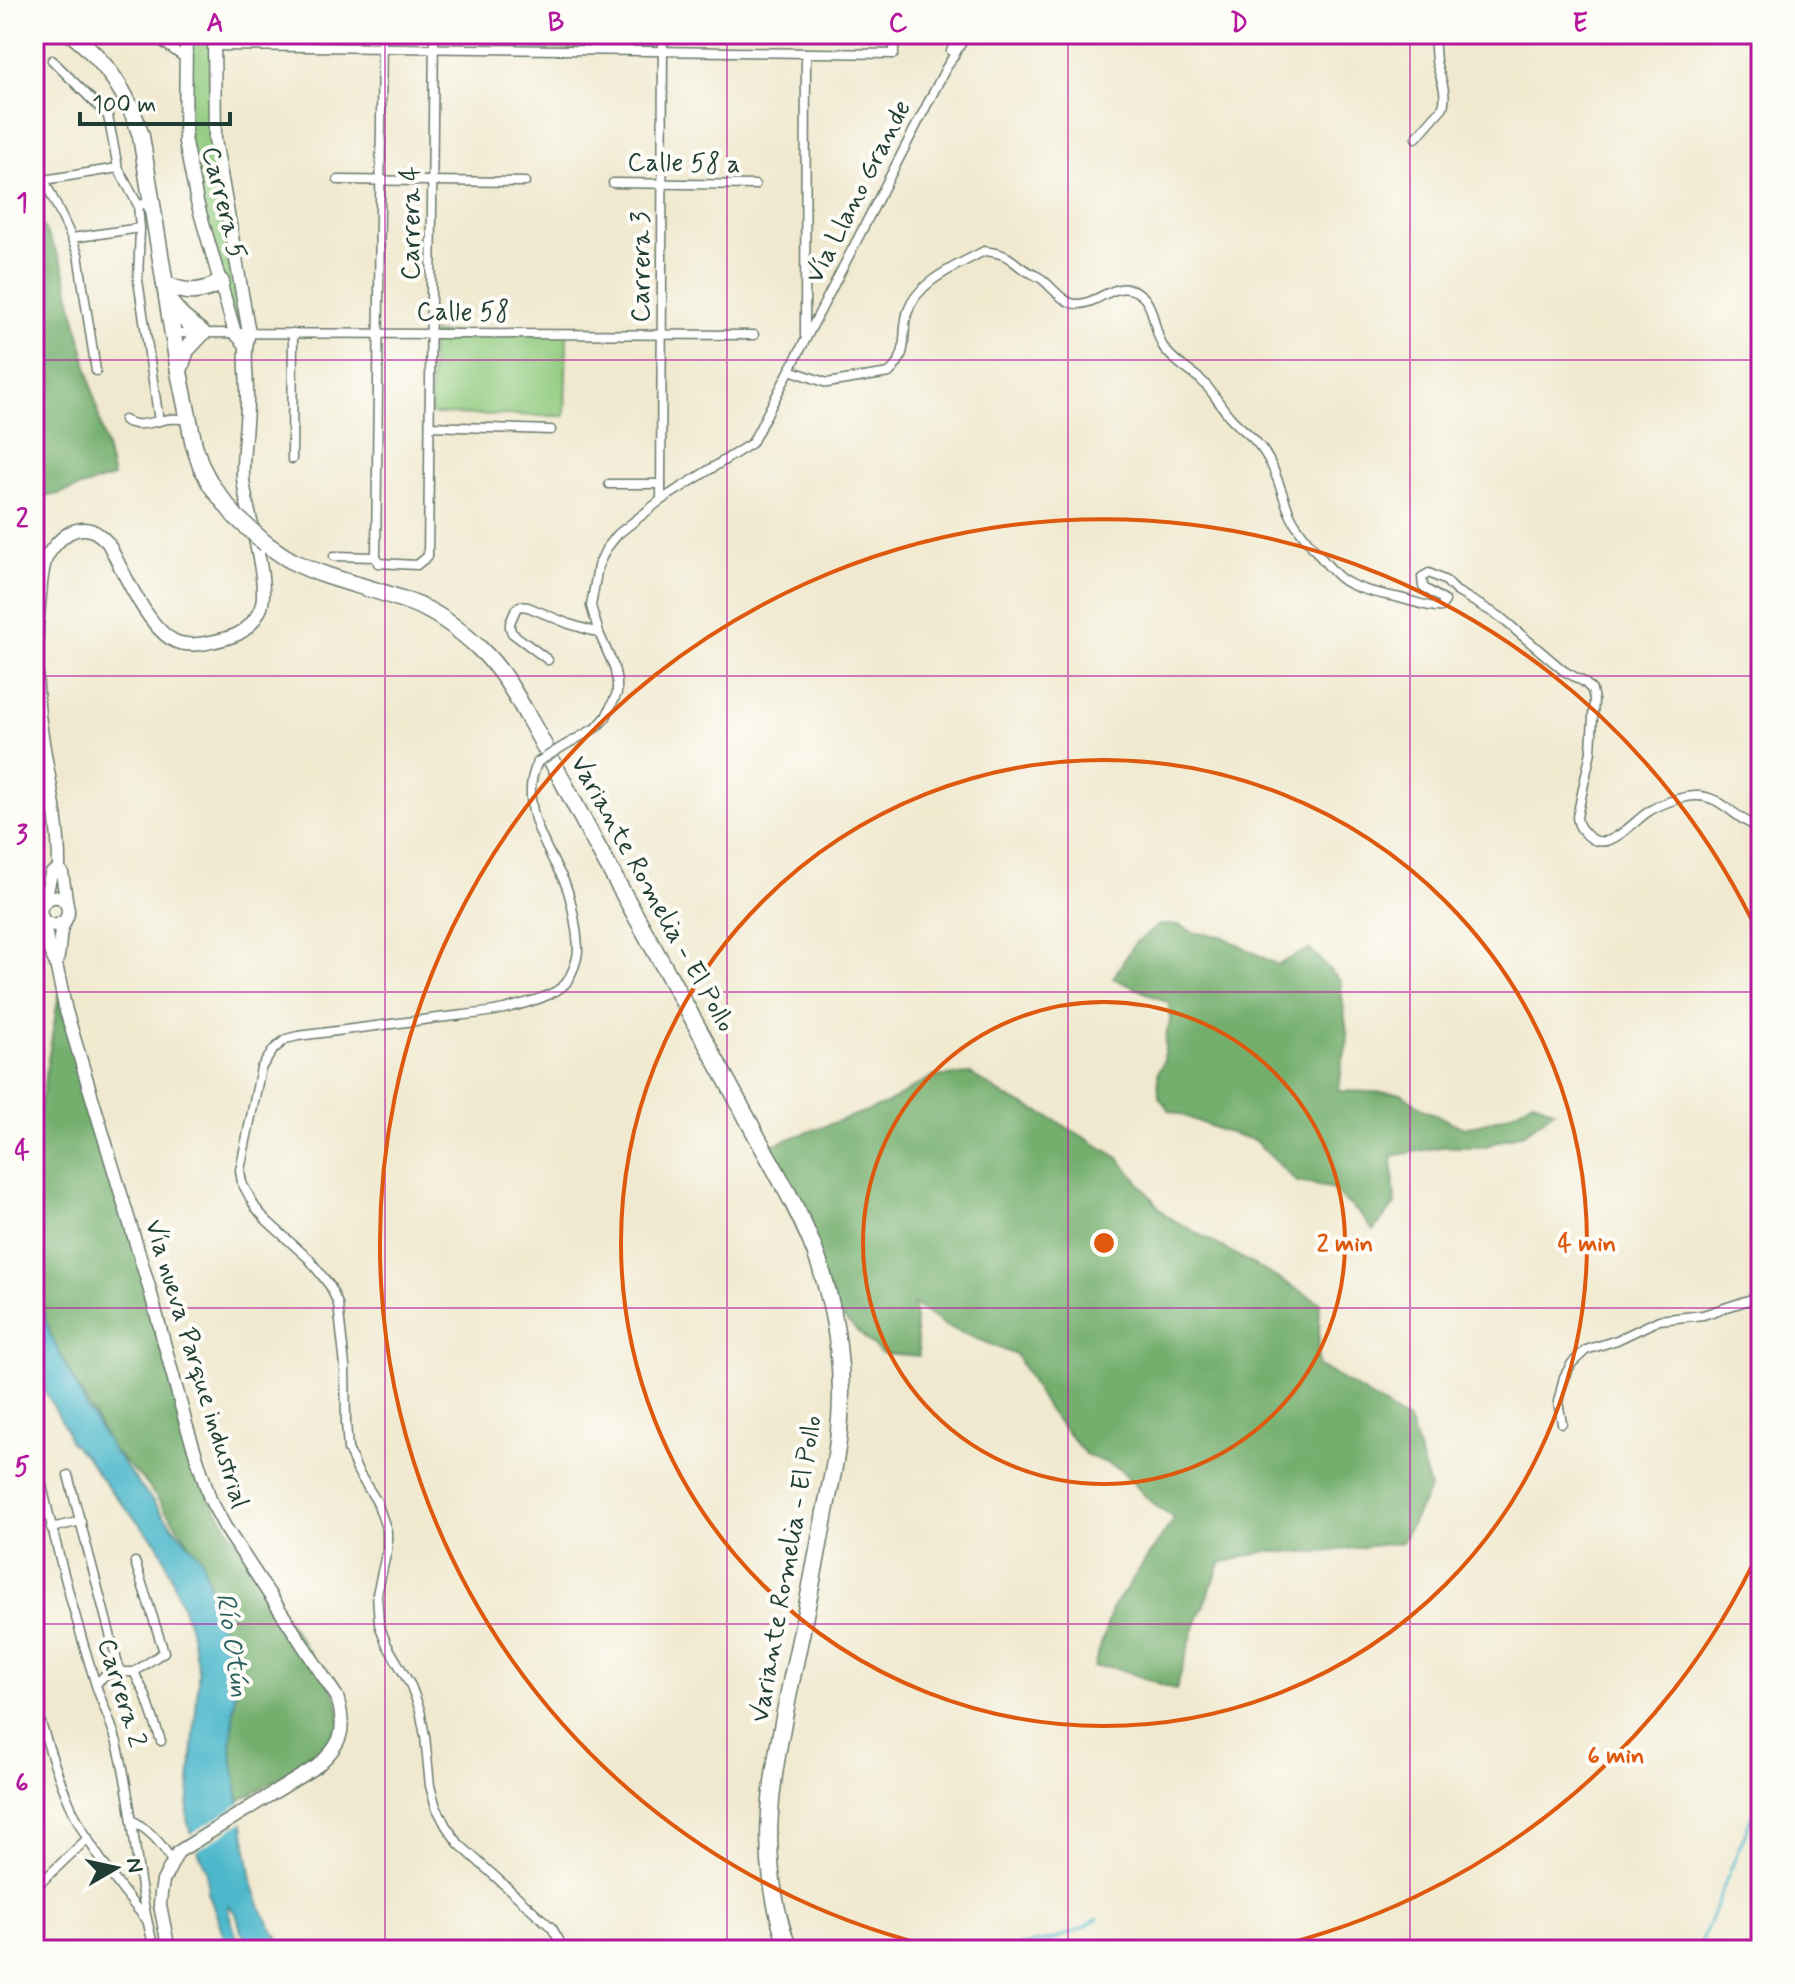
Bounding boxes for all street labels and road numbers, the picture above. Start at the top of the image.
street label: Vía Llano Grande [798,95,920,289]
street label: Carrera 5 [193,143,253,263]
street label: Calle 58 a [627,146,741,182]
street label: Carrera 4 [395,166,429,280]
street label: Carrera 3 [625,211,659,323]
street label: Calle 58 [417,296,509,330]
street label: Variante Romelia - El Pollo [562,750,742,1038]
street label: Vía nueva Parque industrial [136,1215,256,1513]
street label: Variante Romelia - El Pollo [743,1413,831,1725]
street label: Carrera 2 [88,1634,154,1752]

